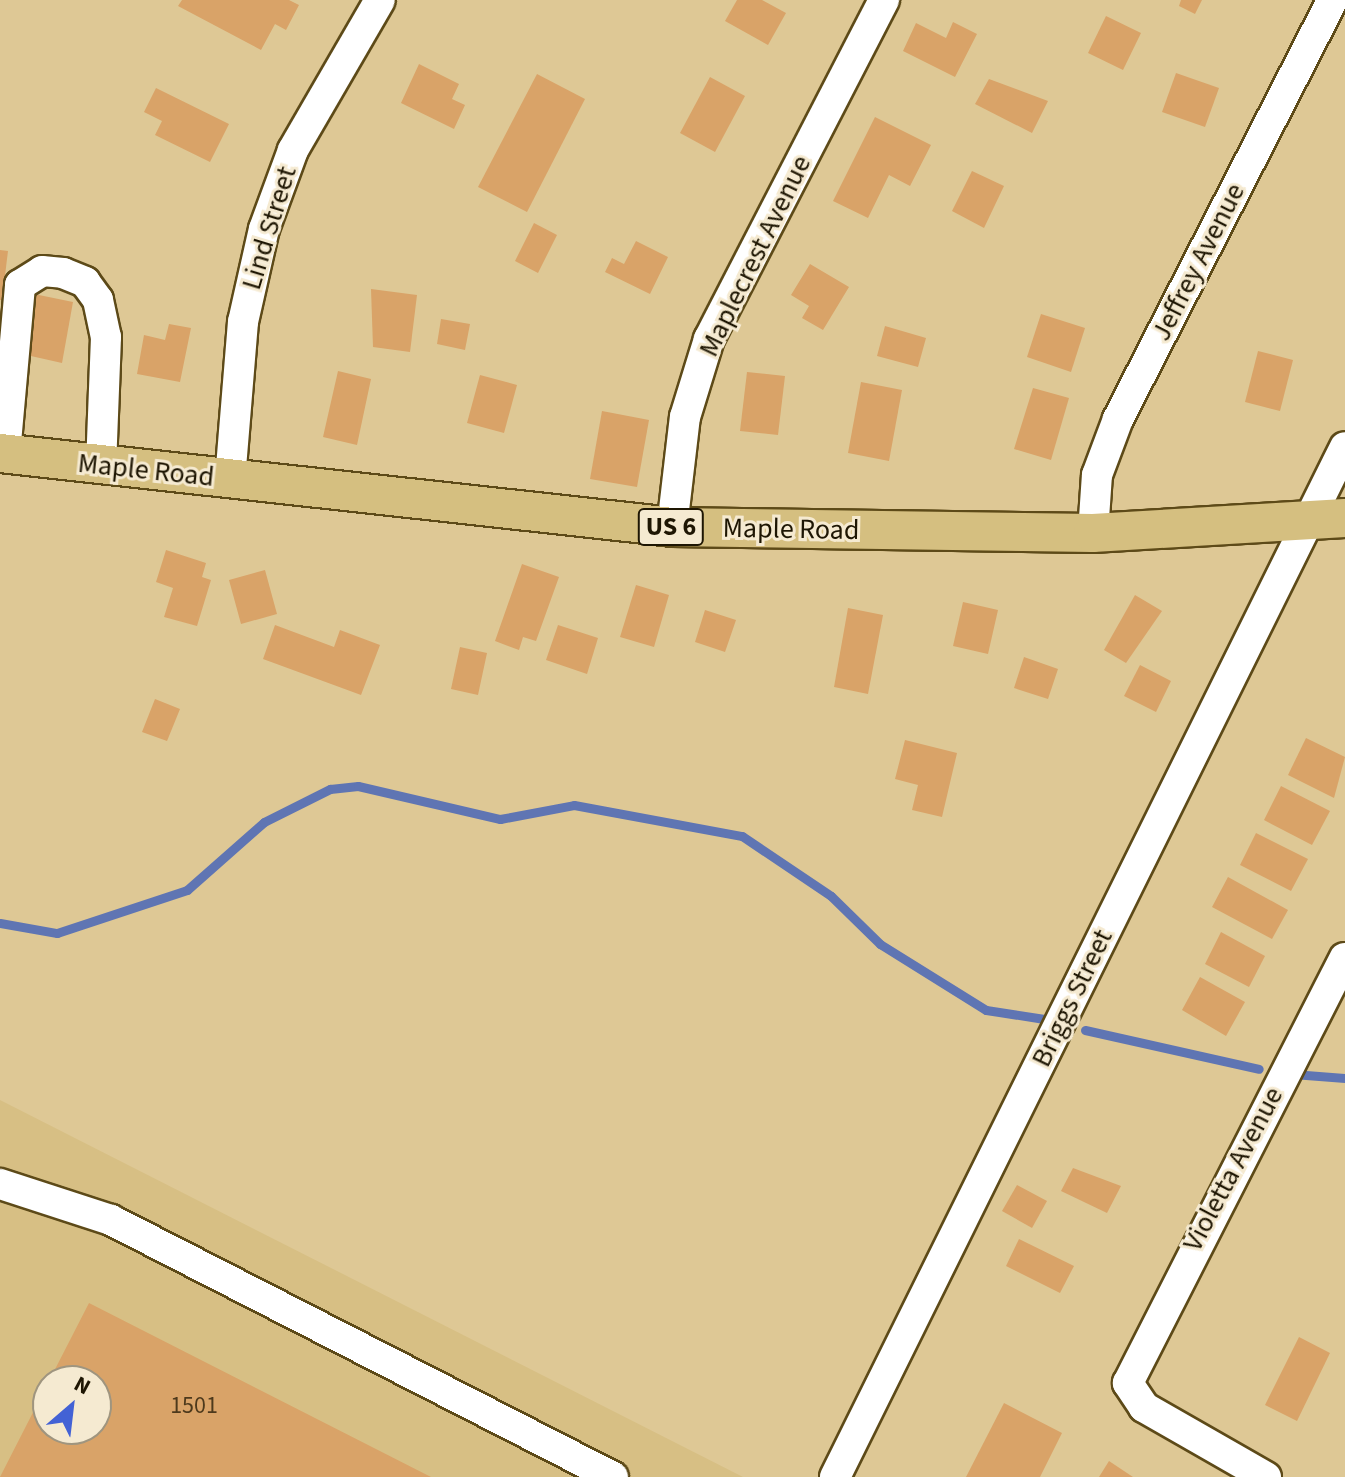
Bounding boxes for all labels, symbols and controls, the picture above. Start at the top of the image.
street label: Maplecrest Avenue [692,150,818,362]
street label: Lind Street [234,162,304,294]
street label: Jeffrey Avenue [1144,178,1252,346]
street label: Maple Road [76,446,216,494]
road number: US 6 [637,505,705,549]
street label: Maple Road [722,511,860,547]
street label: Briggs Street [1024,924,1120,1072]
street label: Violetta Avenue [1176,1081,1290,1257]
north arrow [32,1365,112,1445]
text: N [68,1368,96,1403]
house number: 1501 [170,1392,218,1420]

